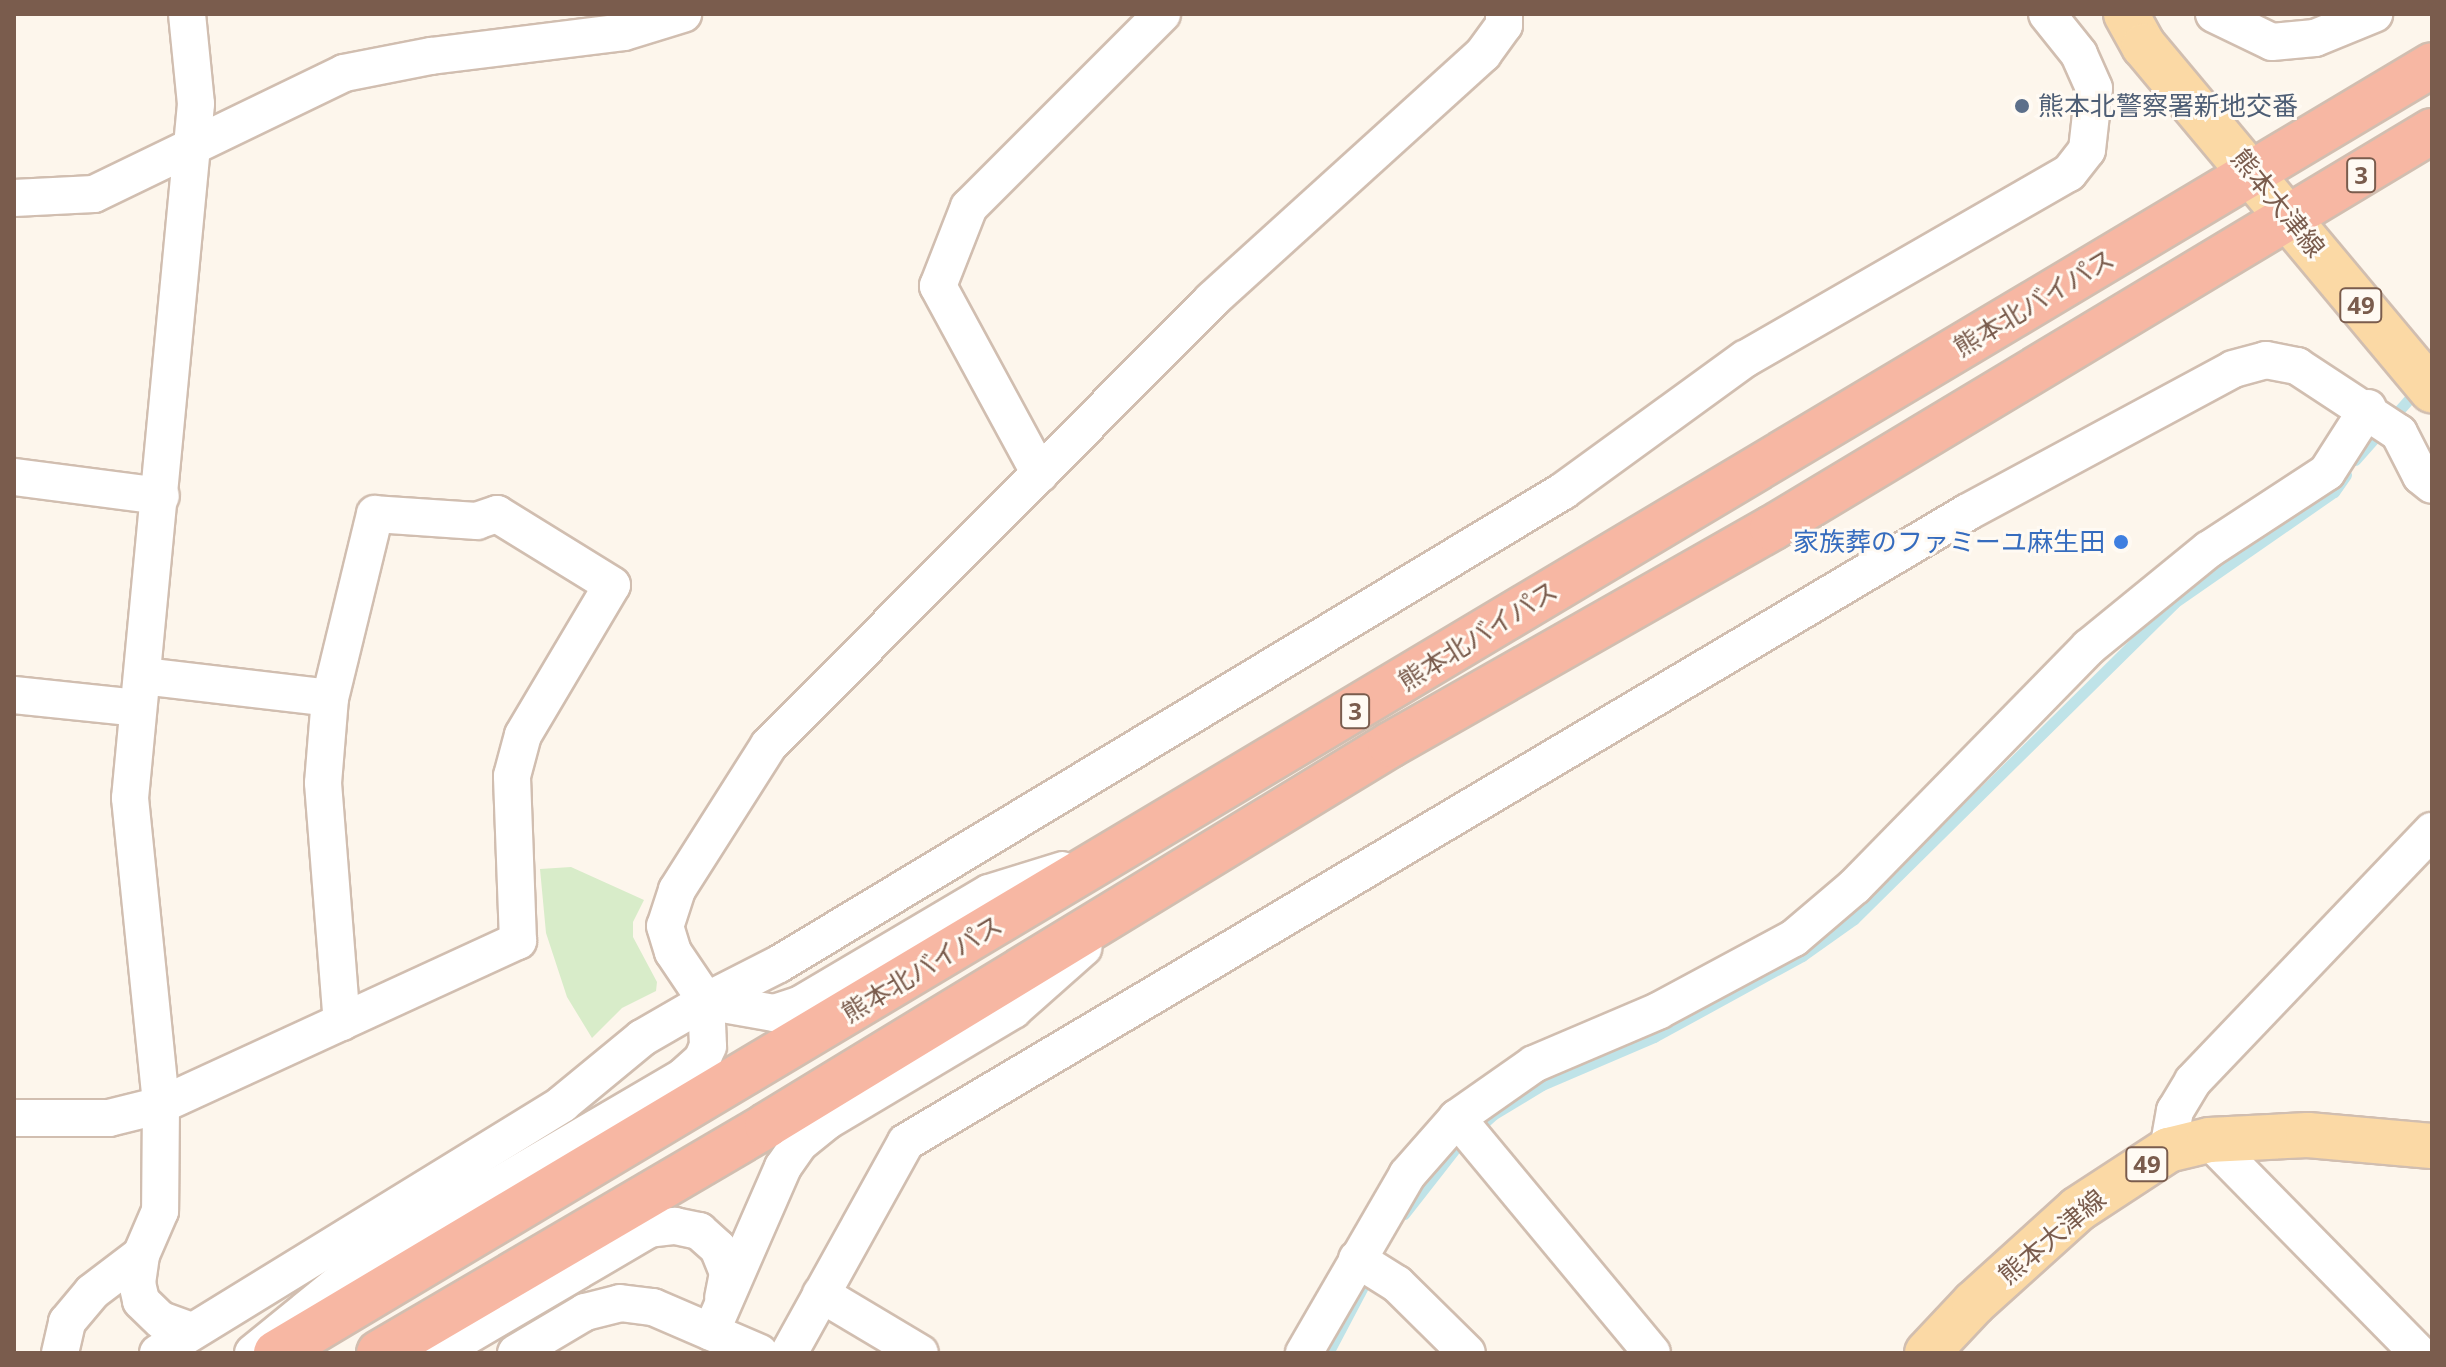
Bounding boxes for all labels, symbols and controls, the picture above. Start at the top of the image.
place label: 熊本北警察署新地交番 [2038,90,2298,122]
marker: 熊本北警察署新地交番 [2013,97,2031,115]
street label: 熊本大津線 [2225,143,2331,263]
road number: 3 [2345,155,2377,195]
street label: 熊本北バイパス [1948,243,2120,363]
road number: 49 [2339,285,2383,325]
place label: 家族葬のファミーユ麻生田 [1793,526,2105,558]
marker: 家族葬のファミーユ麻生田 [2112,533,2130,551]
street label: 熊本北バイパス [1393,575,1563,697]
road number: 3 [1339,691,1371,731]
street label: 熊本北バイパス [836,909,1008,1029]
road number: 49 [2125,1144,2169,1184]
street label: 熊本大津線 [1992,1183,2112,1291]

